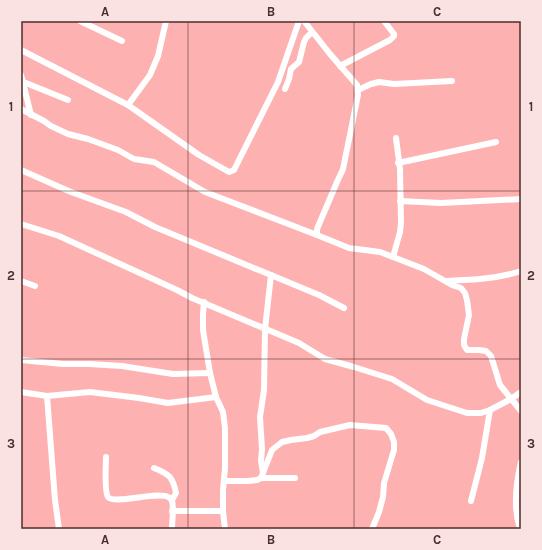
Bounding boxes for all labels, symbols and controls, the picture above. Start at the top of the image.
text: A [101,4,109,19]
text: B [267,4,275,19]
text: C [433,4,441,19]
text: 1 [9,99,13,114]
text: 1 [529,99,533,114]
text: 2 [7,268,15,283]
text: 2 [527,268,535,283]
text: 3 [7,436,15,451]
text: 3 [527,436,535,451]
text: A [101,532,109,547]
text: B [267,532,275,547]
text: C [433,532,441,547]

